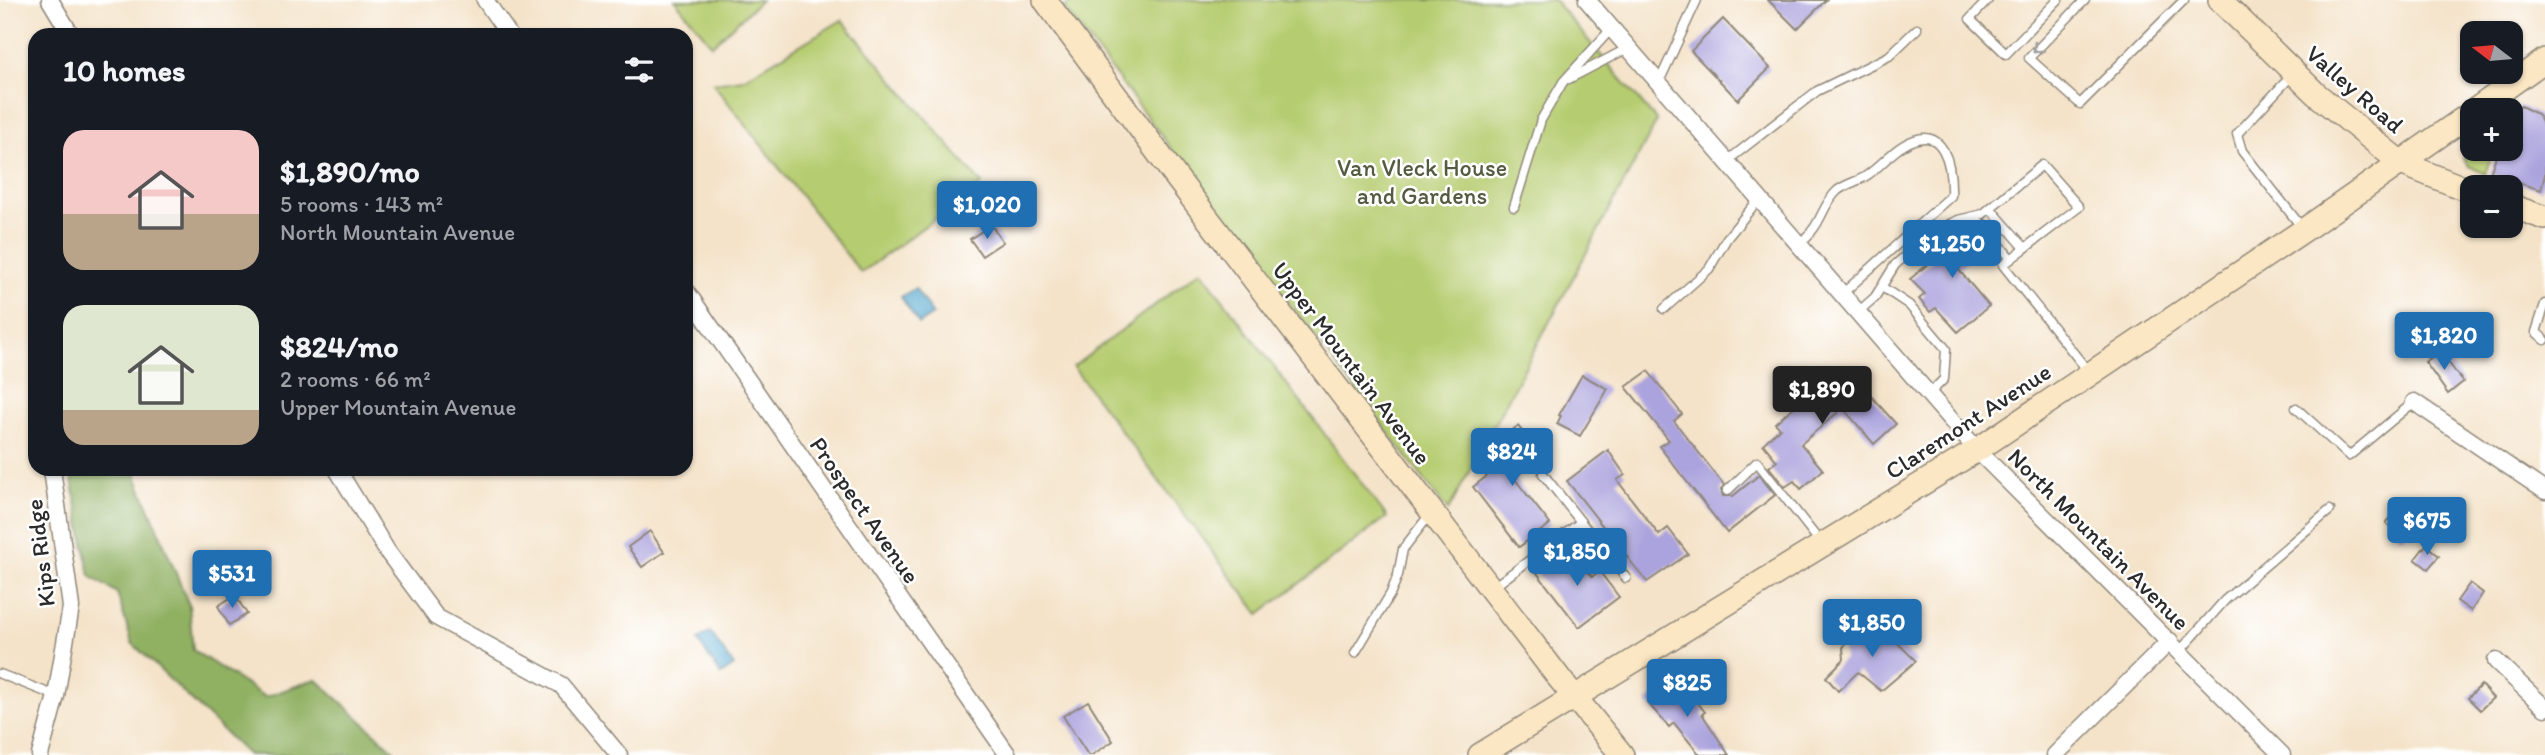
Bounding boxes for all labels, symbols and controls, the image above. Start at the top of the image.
north arrow [2460,21,2524,84]
map controls [2460,21,2523,238]
street label: Valley Road [2300,39,2410,139]
one-way arrow [2033,41,2046,54]
icon: filters [620,51,658,89]
text: 10 homes [63,52,186,89]
button: + [2460,98,2523,161]
text: $1,890/mo [280,153,420,190]
park label: Van Vleck House and Gardens [1337,153,1507,210]
icon: home [119,158,203,242]
button: − [2460,175,2523,238]
pin: $1,020 [930,182,1044,241]
text: 5 rooms · 143 m² [280,190,443,218]
text: $1,020 [953,190,1021,218]
text: North Mountain Avenue [280,218,515,246]
pin: $1,250 [1895,220,2009,280]
text: $1,250 [1919,229,1985,257]
street label: Upper Mountain Avenue [1266,256,1438,470]
pin: $1,820 [2387,312,2501,372]
text: $1,820 [2411,321,2477,349]
text: $824/mo [280,328,399,365]
icon: home [119,333,203,417]
street label: Claremont Avenue [1880,357,2056,485]
text: 2 rooms · 66 m² [280,365,431,393]
pin: $1,890 [1765,366,1879,426]
text: $1,890 [1789,375,1855,403]
text: Upper Mountain Avenue [280,393,516,421]
pin: $824 [1471,428,1553,488]
street label: Prospect Avenue [804,431,926,589]
text: $824 [1487,437,1537,465]
street label: North Mountain Avenue [2002,442,2196,636]
street label: Kips Ridge [19,498,61,608]
pin: $675 [2386,498,2468,557]
text: $675 [2403,506,2451,534]
pin: $1,850 [1520,528,1634,588]
text: $1,850 [1544,537,1610,565]
pin: $531 [191,550,273,610]
text: $531 [209,559,255,587]
pin: $1,850 [1815,600,1929,659]
text: $1,850 [1839,608,1905,636]
pin: $825 [1646,660,1728,719]
text: $825 [1663,668,1711,696]

